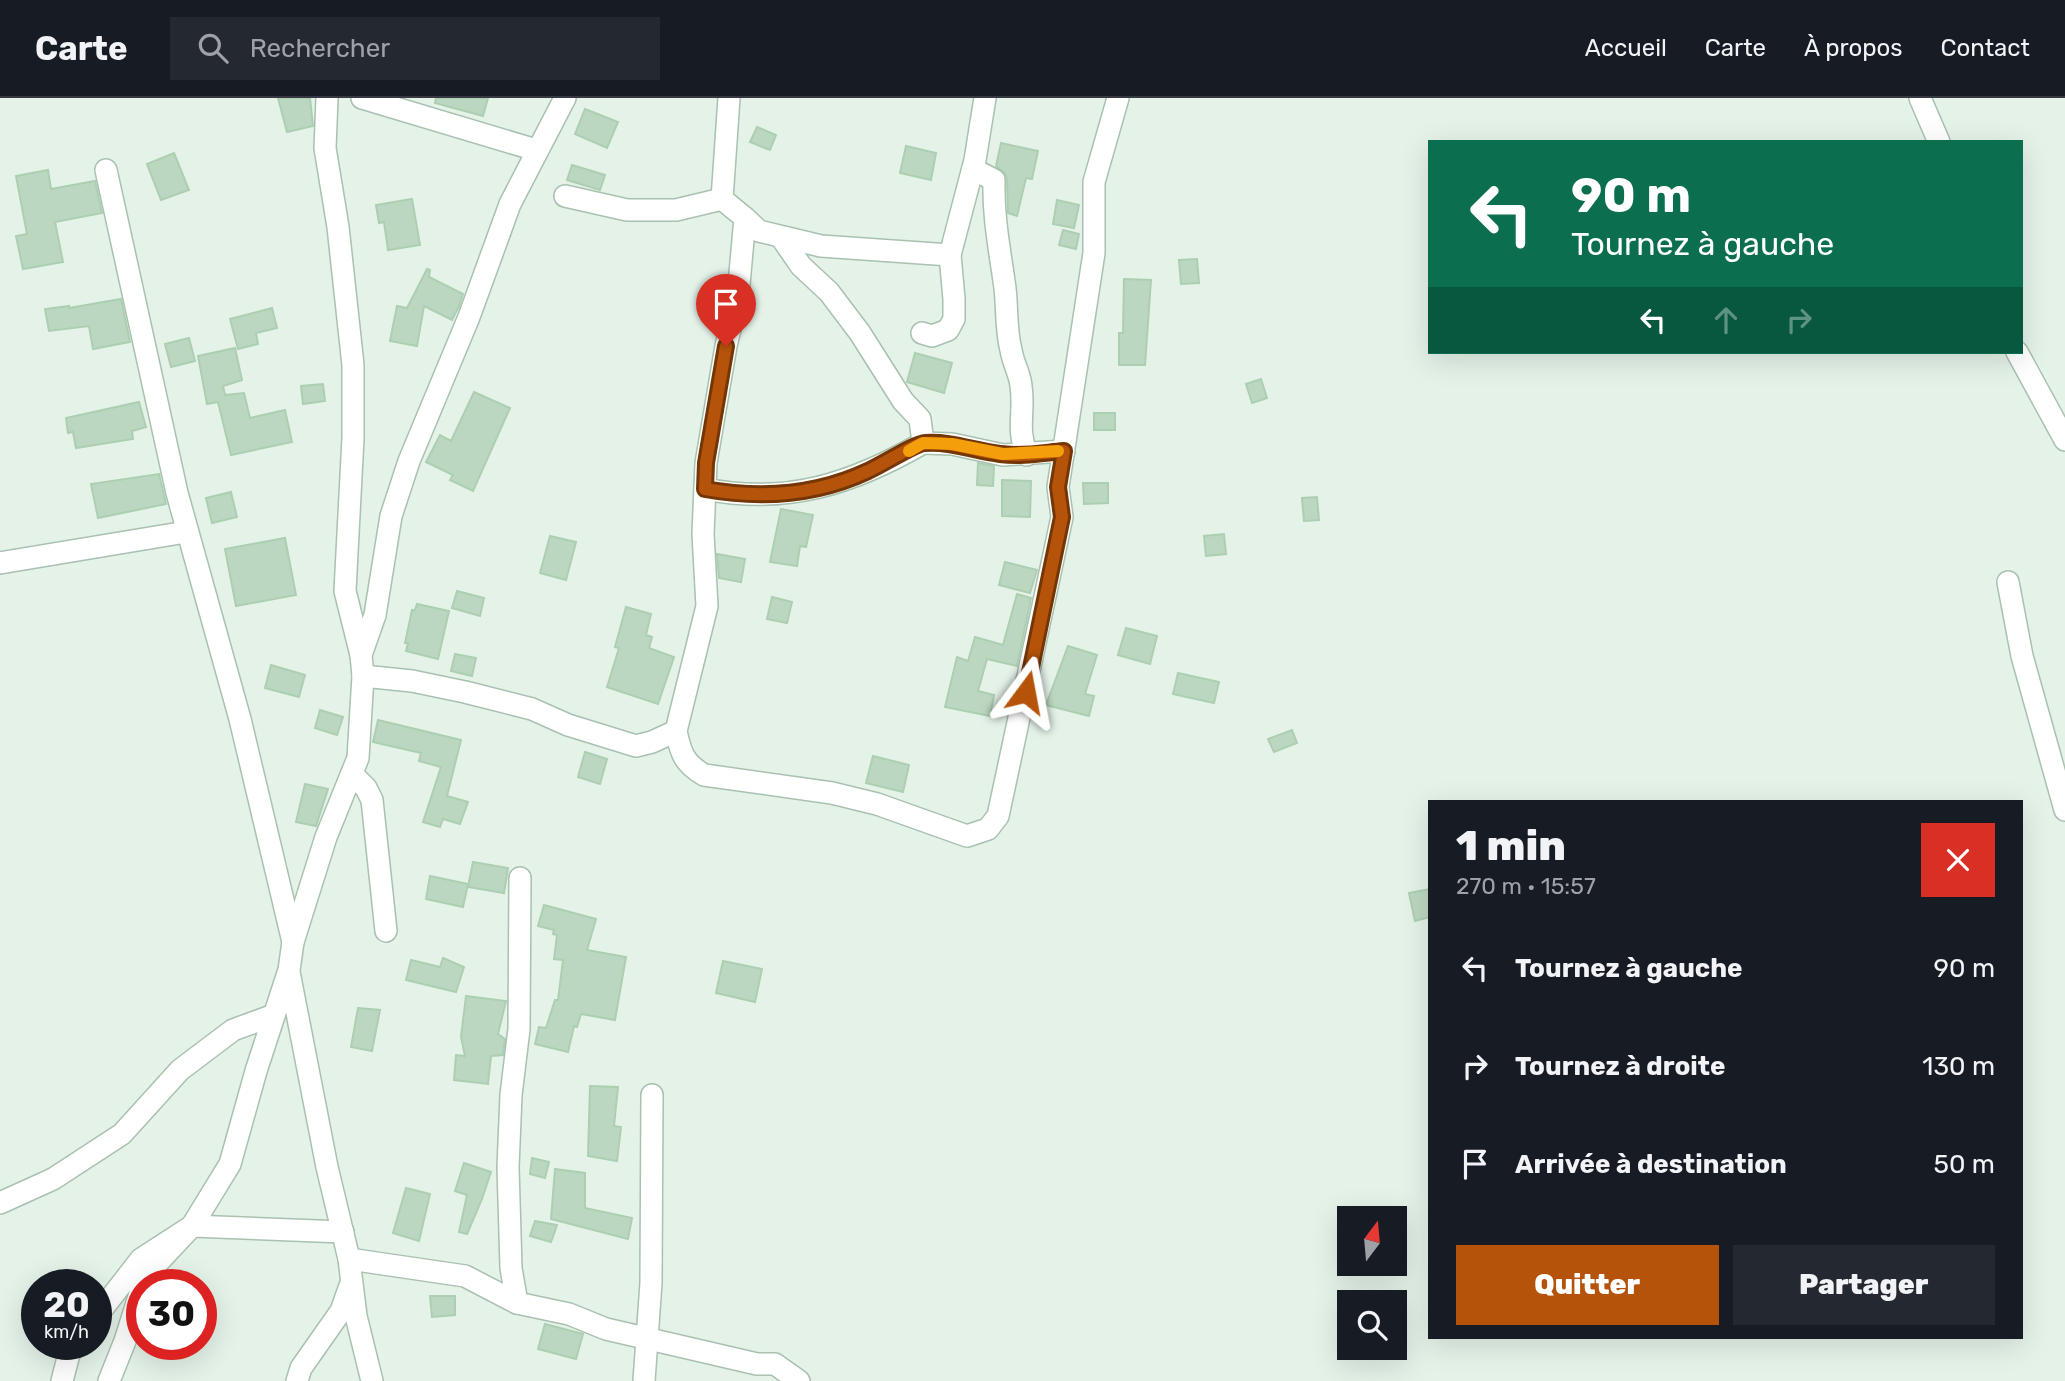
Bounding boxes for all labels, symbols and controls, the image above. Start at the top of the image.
search box [170,17,660,80]
text: Carte [35,29,128,68]
icon: search [194,29,232,67]
text: Rechercher [250,33,390,64]
text: Accueil [1585,34,1667,62]
text: Carte [1705,34,1766,62]
text: À propos [1804,34,1903,62]
text: Contact [1941,34,2030,62]
text: 90 m [1571,166,1691,224]
icon: left [1456,168,1547,259]
text: Tournez à gauche [1571,225,1834,263]
pin [696,274,756,346]
icon: arrive [707,285,745,323]
icon: left [1634,301,1672,339]
icon: ahead [1707,301,1745,339]
icon: right [1780,301,1818,339]
position arrow [989,655,1063,729]
text: 1 min [1456,821,1566,871]
button: close [1921,823,1995,897]
text: 270 m · 15:57 [1456,872,1596,900]
icon: left [1456,949,1494,987]
text: Tournez à gauche [1515,953,1743,984]
text: 90 m [1934,953,1995,984]
icon: right [1456,1047,1494,1085]
text: Tournez à droite [1515,1051,1725,1082]
text: 130 m [1922,1051,1995,1082]
icon: arrive [1456,1145,1494,1183]
text: Arrivée à destination [1515,1149,1787,1180]
text: 50 m [1934,1149,1995,1180]
north arrow [1337,1206,1407,1276]
map controls [1337,1206,1407,1360]
button: Quitter [1456,1245,1719,1325]
button: Partager [1733,1245,1995,1325]
speed limit sign: 30 [126,1269,217,1360]
text: 20 [43,1284,90,1326]
button: search [1337,1290,1407,1360]
text: km/h [44,1321,89,1343]

